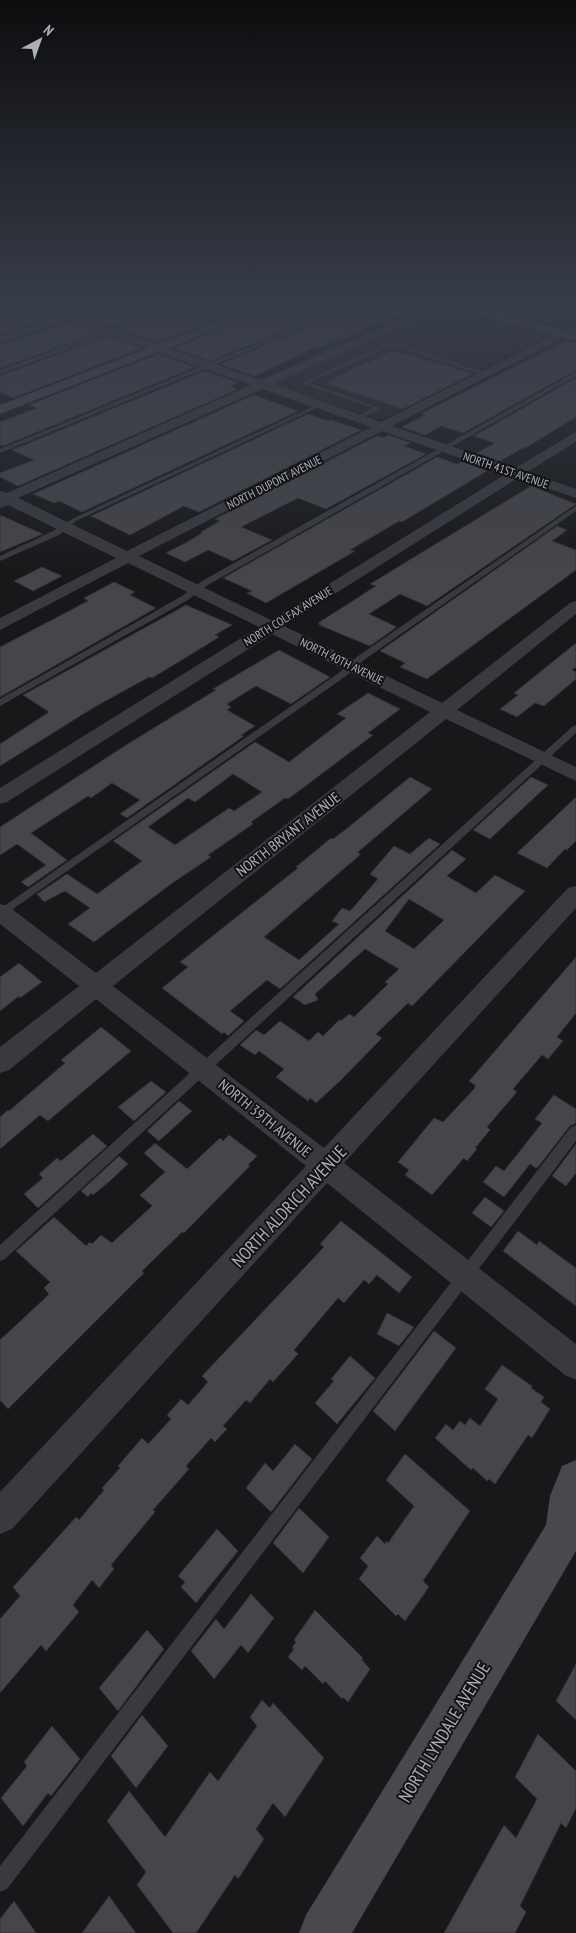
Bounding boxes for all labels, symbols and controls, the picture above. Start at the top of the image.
north arrow [15,15,65,65]
text: N [40,21,57,39]
street label: NORTH 41ST AVENUE [461,448,551,492]
street label: NORTH DUPONT AVENUE [224,452,324,512]
street label: NORTH COLFAX AVENUE [241,583,335,649]
street label: NORTH 40TH AVENUE [298,634,386,688]
street label: NORTH BRYANT AVENUE [232,788,344,880]
street label: NORTH 39TH AVENUE [215,1075,315,1161]
street label: NORTH ALDRICH AVENUE [227,1140,351,1272]
street label: NORTH LYNDALE AVENUE [393,1658,495,1806]

